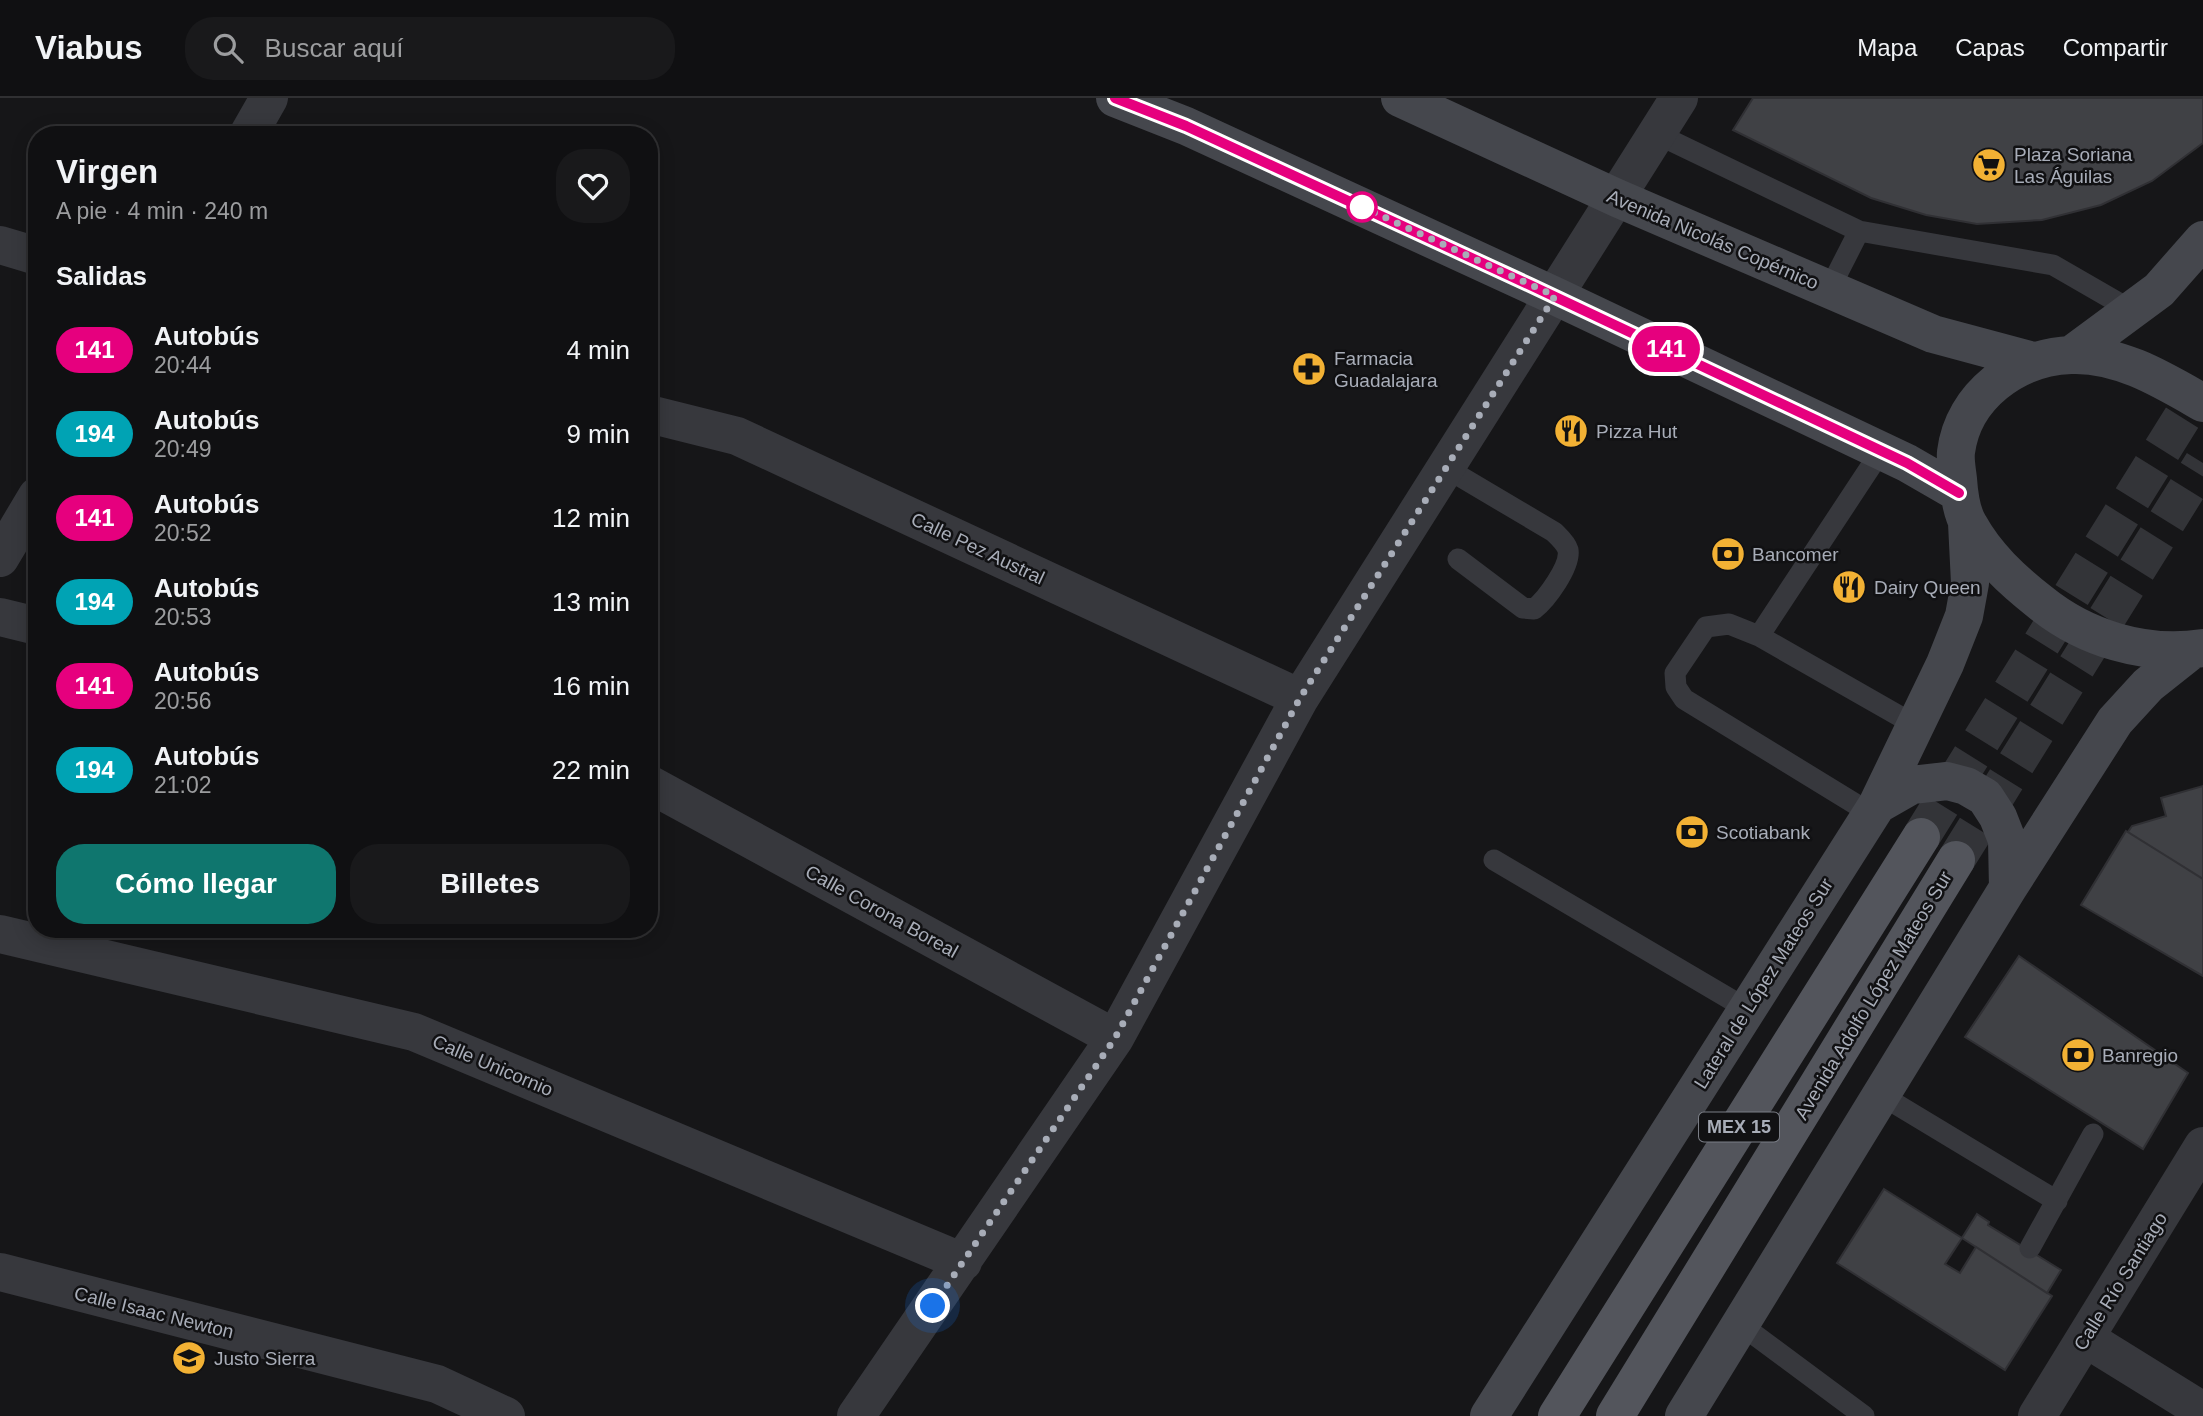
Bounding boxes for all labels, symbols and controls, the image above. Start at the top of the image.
search box [185,17,675,80]
text: Viabus [35,29,143,66]
icon: search [209,29,247,67]
text: Buscar aquí [265,33,403,63]
text: Mapa [1857,34,1917,61]
text: Capas [1955,34,2025,61]
text: Compartir [2063,34,2168,61]
place label: Plaza Soriana Las Águilas [2014,144,2133,187]
supermarket icon: Plaza Soriana Las Águilas [1970,146,2008,184]
button: heart [556,149,630,223]
text: Virgen [56,153,158,190]
street label: Avenida Nicolás Copérnico [1604,185,1822,294]
unlabelled marker [1347,192,1377,222]
text: A pie · 4 min · 240 m [56,198,268,224]
text: Salidas [56,261,147,291]
text: Autobús [154,321,259,351]
line badge: 141 [1626,326,1706,372]
text: 4 min [566,335,630,365]
text: 141 [1646,335,1686,362]
text: 141 [74,336,115,363]
place label: Farmacia Guadalajara [1334,348,1438,391]
pharmacy icon: Farmacia Guadalajara [1290,350,1328,388]
text: 20:44 [154,352,212,378]
text: Autobús [154,405,259,435]
restaurant icon: Pizza Hut [1552,412,1590,450]
text: 9 min [566,419,630,449]
text: 194 [74,420,115,447]
place label: Pizza Hut [1596,421,1678,442]
text: 20:49 [154,436,212,462]
text: Autobús [154,489,259,519]
text: 12 min [552,503,630,533]
text: 141 [74,504,115,531]
street label: Calle Pez Austral [908,508,1048,589]
text: 20:52 [154,520,212,546]
bank icon: Bancomer [1709,535,1747,573]
place label: Bancomer [1752,544,1839,565]
restaurant icon: Dairy Queen [1830,568,1868,606]
text: Autobús [154,573,259,603]
place label: Dairy Queen [1874,577,1981,598]
text: 13 min [552,587,630,617]
text: 194 [74,588,115,615]
text: 20:53 [154,604,212,630]
text: Autobús [154,657,259,687]
text: 16 min [552,671,630,701]
text: 141 [74,672,115,699]
text: 20:56 [154,688,212,714]
text: Autobús [154,741,259,771]
text: 22 min [552,755,630,785]
text: 194 [74,756,115,783]
text: 21:02 [154,772,212,798]
bank icon: Scotiabank [1673,813,1711,851]
place label: Scotiabank [1716,822,1811,843]
button: Cómo llegar [56,844,336,924]
button: Billetes [350,844,630,924]
street label: Calle Corona Boreal [802,861,962,962]
street label: Avenida Adolfo López Mateos Sur [1791,867,1956,1123]
street label: Lateral de López Mateos Sur [1690,874,1837,1092]
street label: Calle Unicornio [429,1031,556,1100]
bank icon: Banregio [2059,1036,2097,1074]
place label: Banregio [2102,1045,2178,1066]
road number: MEX 15 [1699,1112,1779,1142]
street label: Calle Río Santiago [2070,1209,2171,1354]
street label: Calle Isaac Newton [72,1282,236,1342]
your location [915,1288,950,1323]
school or university icon: Justo Sierra [170,1339,208,1377]
place label: Justo Sierra [214,1348,316,1369]

